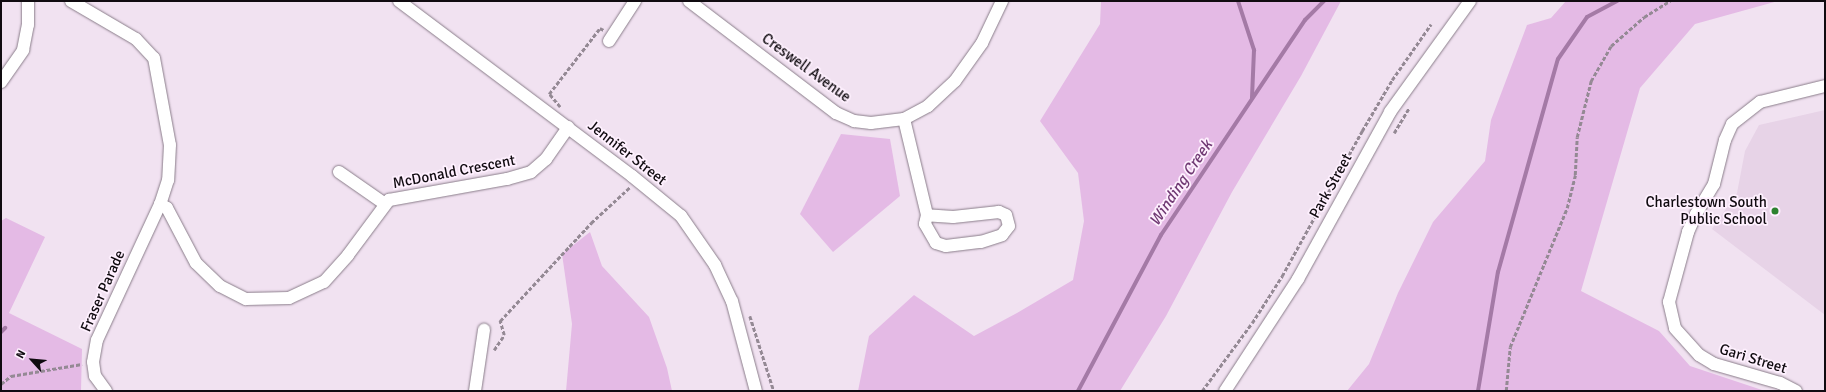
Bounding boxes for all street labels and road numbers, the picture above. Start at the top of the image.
street label: Creswell Avenue [758,30,854,106]
street label: Jennifer Street [584,117,670,189]
street label: Park Street [1306,150,1356,222]
street label: McDonald Crescent [391,151,517,193]
street label: Fraser Parade [77,247,129,335]
street label: Gari Street [1717,340,1789,378]

